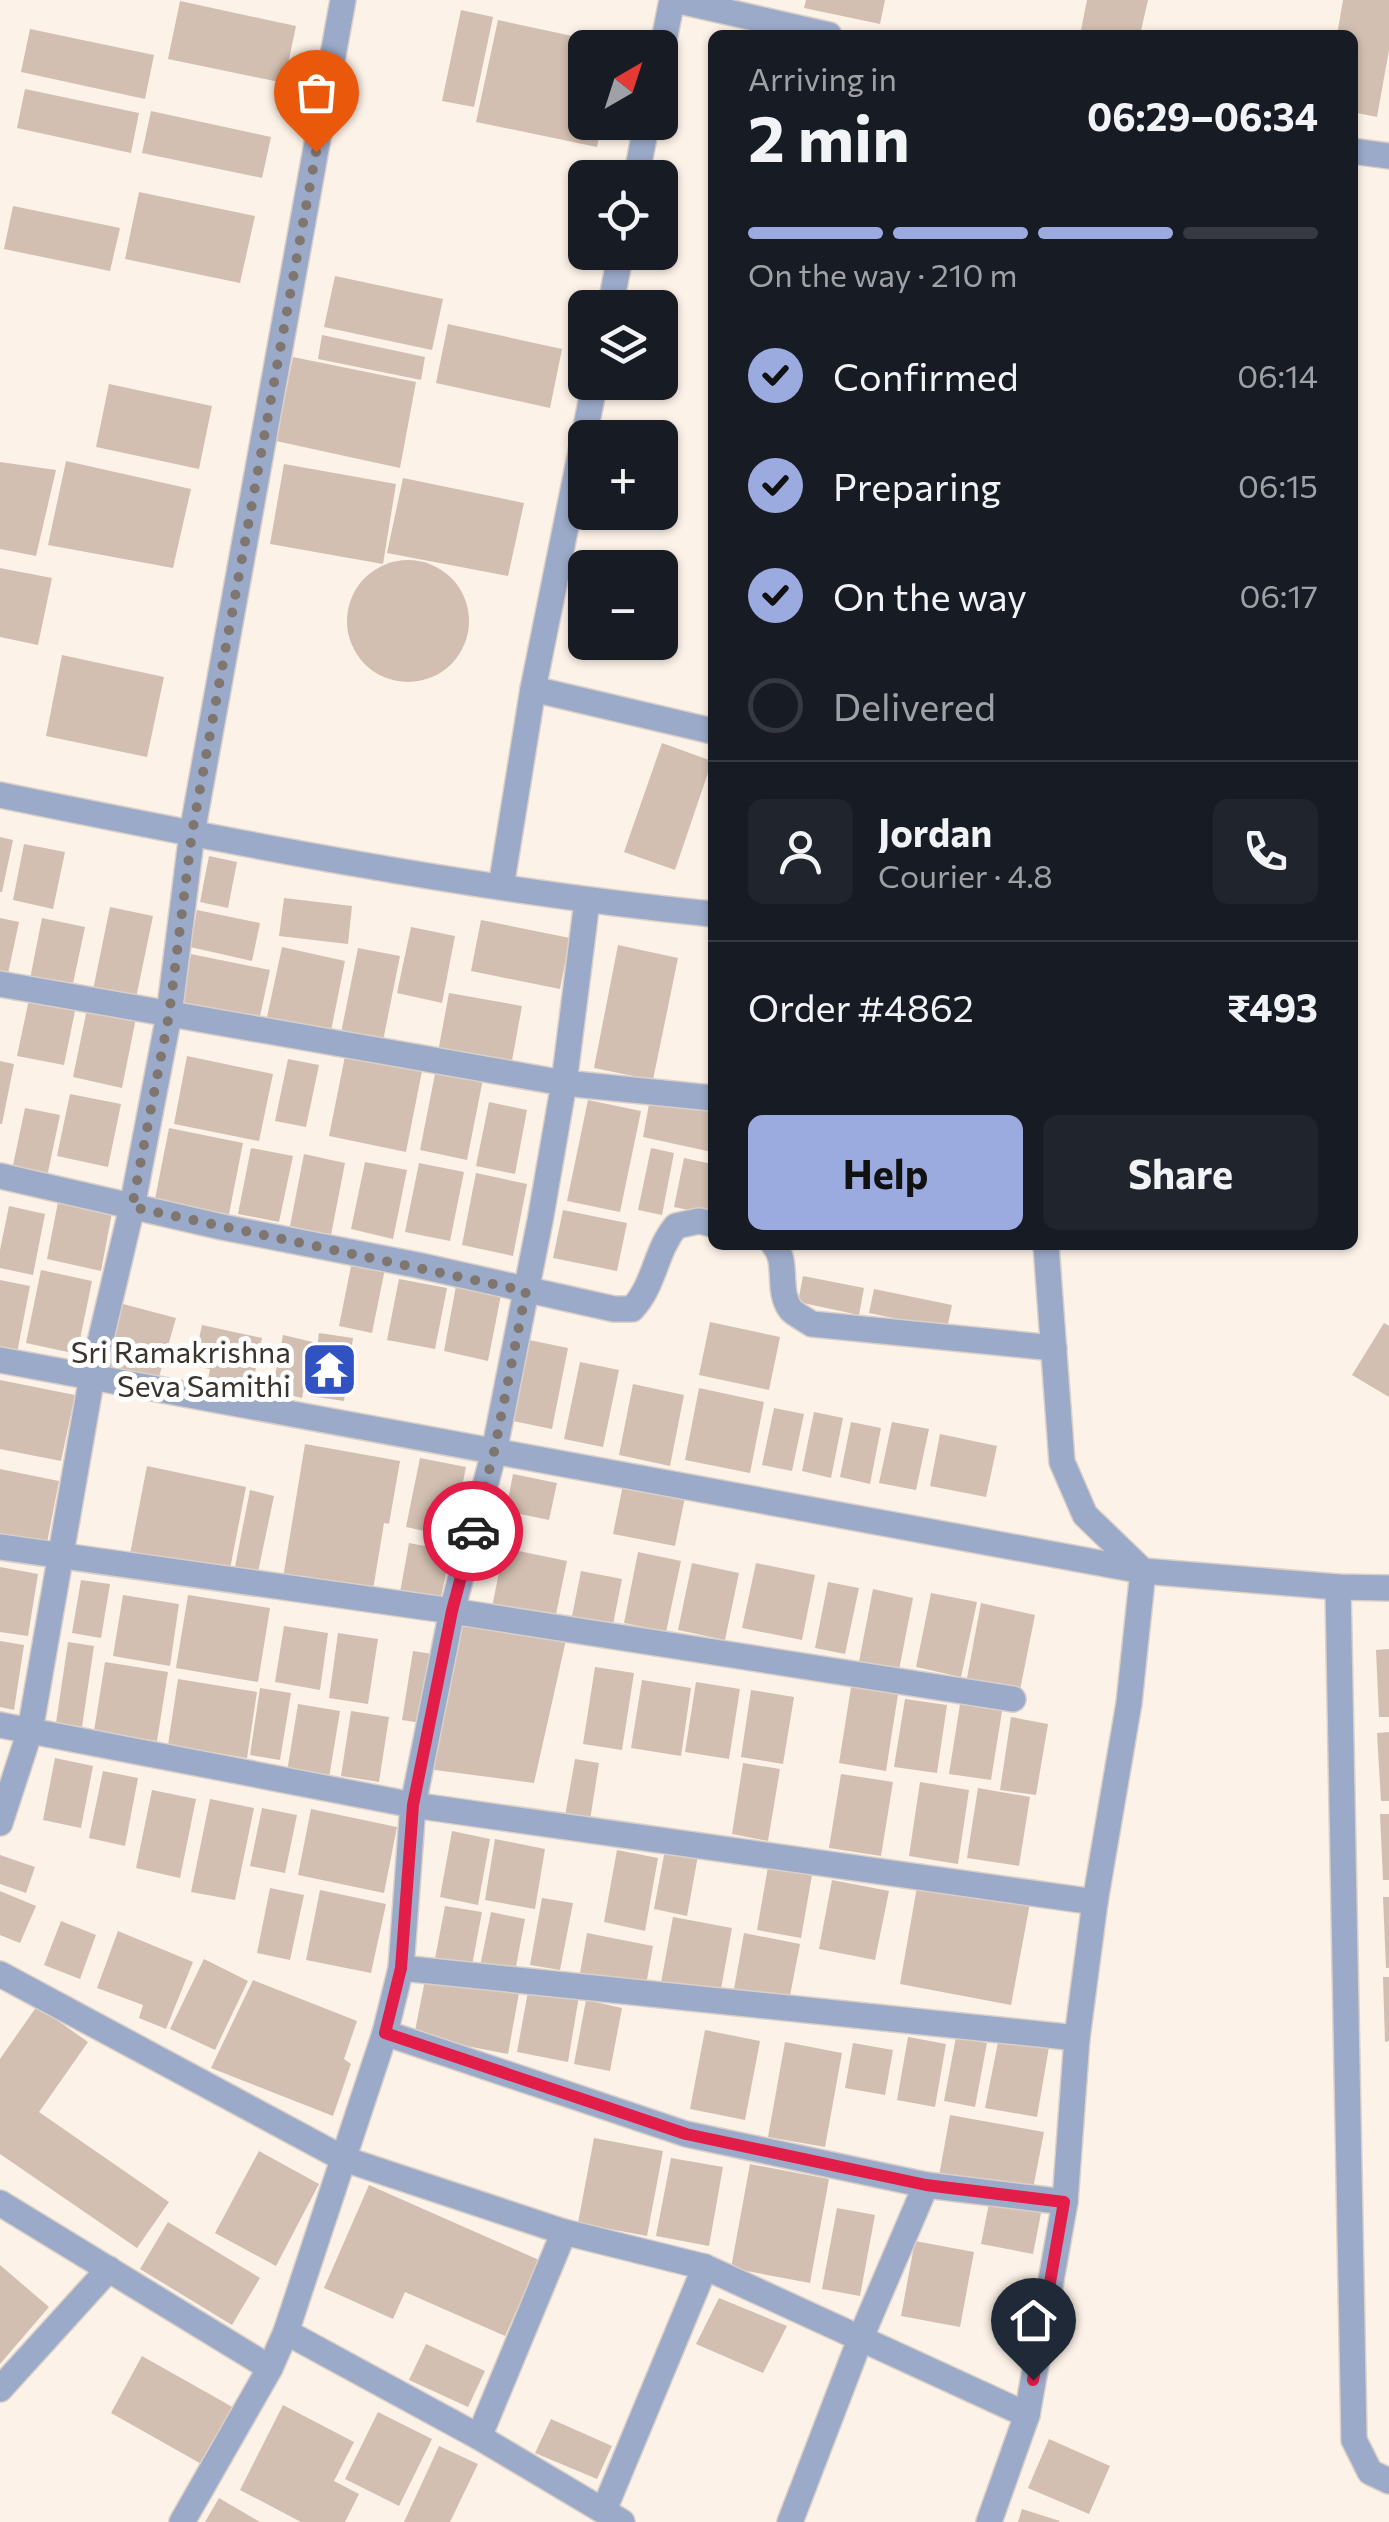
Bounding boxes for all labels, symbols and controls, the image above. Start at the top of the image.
north arrow [568,30,678,140]
map controls [568,30,678,660]
pin [274,50,359,153]
text: Arriving in [748,58,897,98]
icon: bag [289,65,344,120]
text: 06:29–06:34 [1087,92,1318,139]
text: 2 min [748,96,910,175]
button: locate [568,160,678,270]
text: On the way · 210 m [748,254,1017,294]
button: layers [568,290,678,400]
icon: check [748,348,803,403]
text: Confirmed [833,352,1019,399]
text: 06:14 [1237,355,1318,395]
button: + [568,420,678,530]
icon: check [748,458,803,513]
text: Preparing [833,462,1001,509]
text: 06:15 [1238,465,1318,505]
button: − [568,550,678,660]
icon: check [748,568,803,623]
text: On the way [833,572,1027,619]
text: 06:17 [1240,575,1318,615]
text: Delivered [833,682,996,729]
button: person [748,799,853,904]
button: phone [1213,799,1318,904]
text: Jordan [878,808,992,855]
text: Courier · 4.8 [878,855,1053,895]
text: Order #4862 [748,983,974,1030]
text: ₹493 [1227,983,1318,1030]
button: Help [748,1115,1023,1230]
button: Share [1043,1115,1318,1230]
place label: Sri Ramakrishna Seva Samithi [71,1332,291,1403]
temple icon: Sri Ramakrishna Seva Samithi [300,1340,360,1400]
courier [423,1481,523,1581]
icon: car [446,1504,501,1559]
pin [991,2278,1076,2381]
icon: home [1006,2293,1061,2348]

